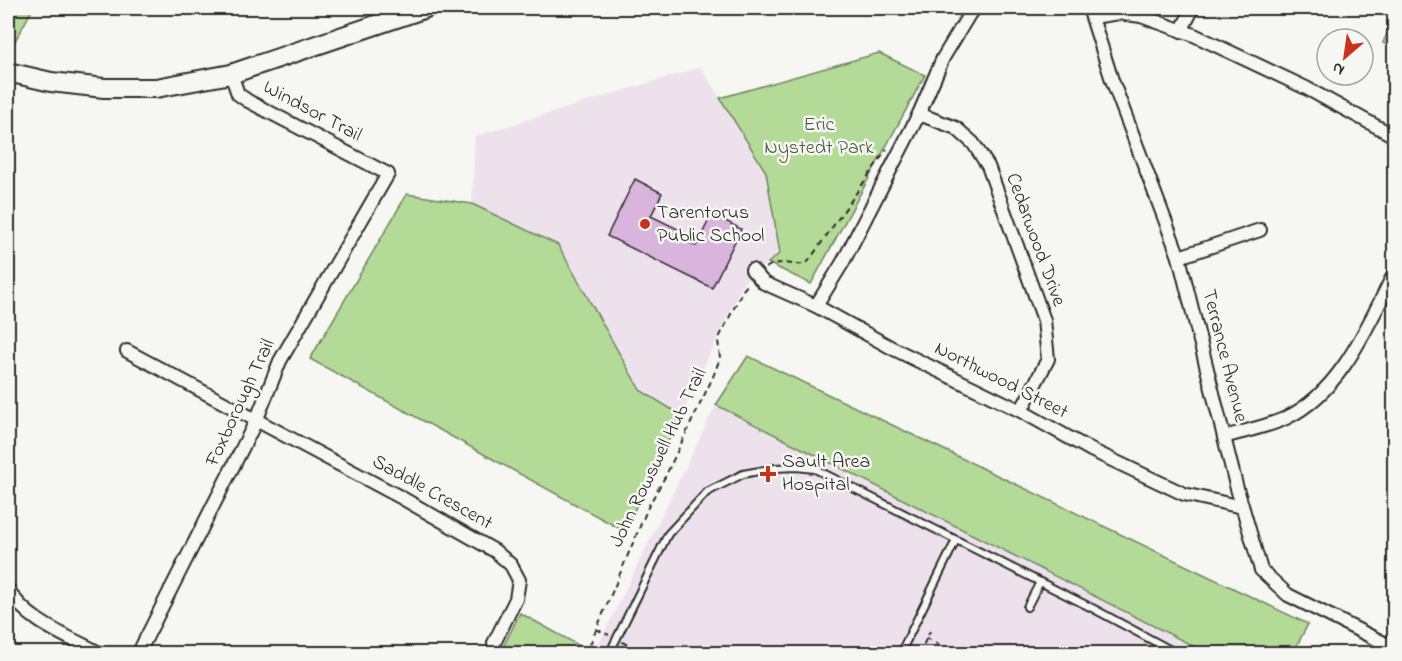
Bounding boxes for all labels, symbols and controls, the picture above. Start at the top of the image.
north arrow [1315,27,1375,87]
text: N [1328,55,1349,81]
street label: Windsor Trail [257,74,367,150]
park label: Eric Nystedt Park [764,111,874,163]
street label: Cedarwood Drive [997,169,1073,311]
place label: Tarentorus Public School [657,199,764,251]
marker: Tarentorus Public School [638,217,652,231]
street label: Terrance Avenue [1193,286,1255,426]
street label: Foxborough Trail [198,335,284,473]
street label: Northwood Street [929,335,1073,427]
street label: John Rowswell Hub Trail [603,363,715,553]
street label: Saddle Crescent [366,448,498,538]
place label: Sault Area Hospital [782,448,870,500]
marker: Sault Area Hospital [759,465,777,483]

